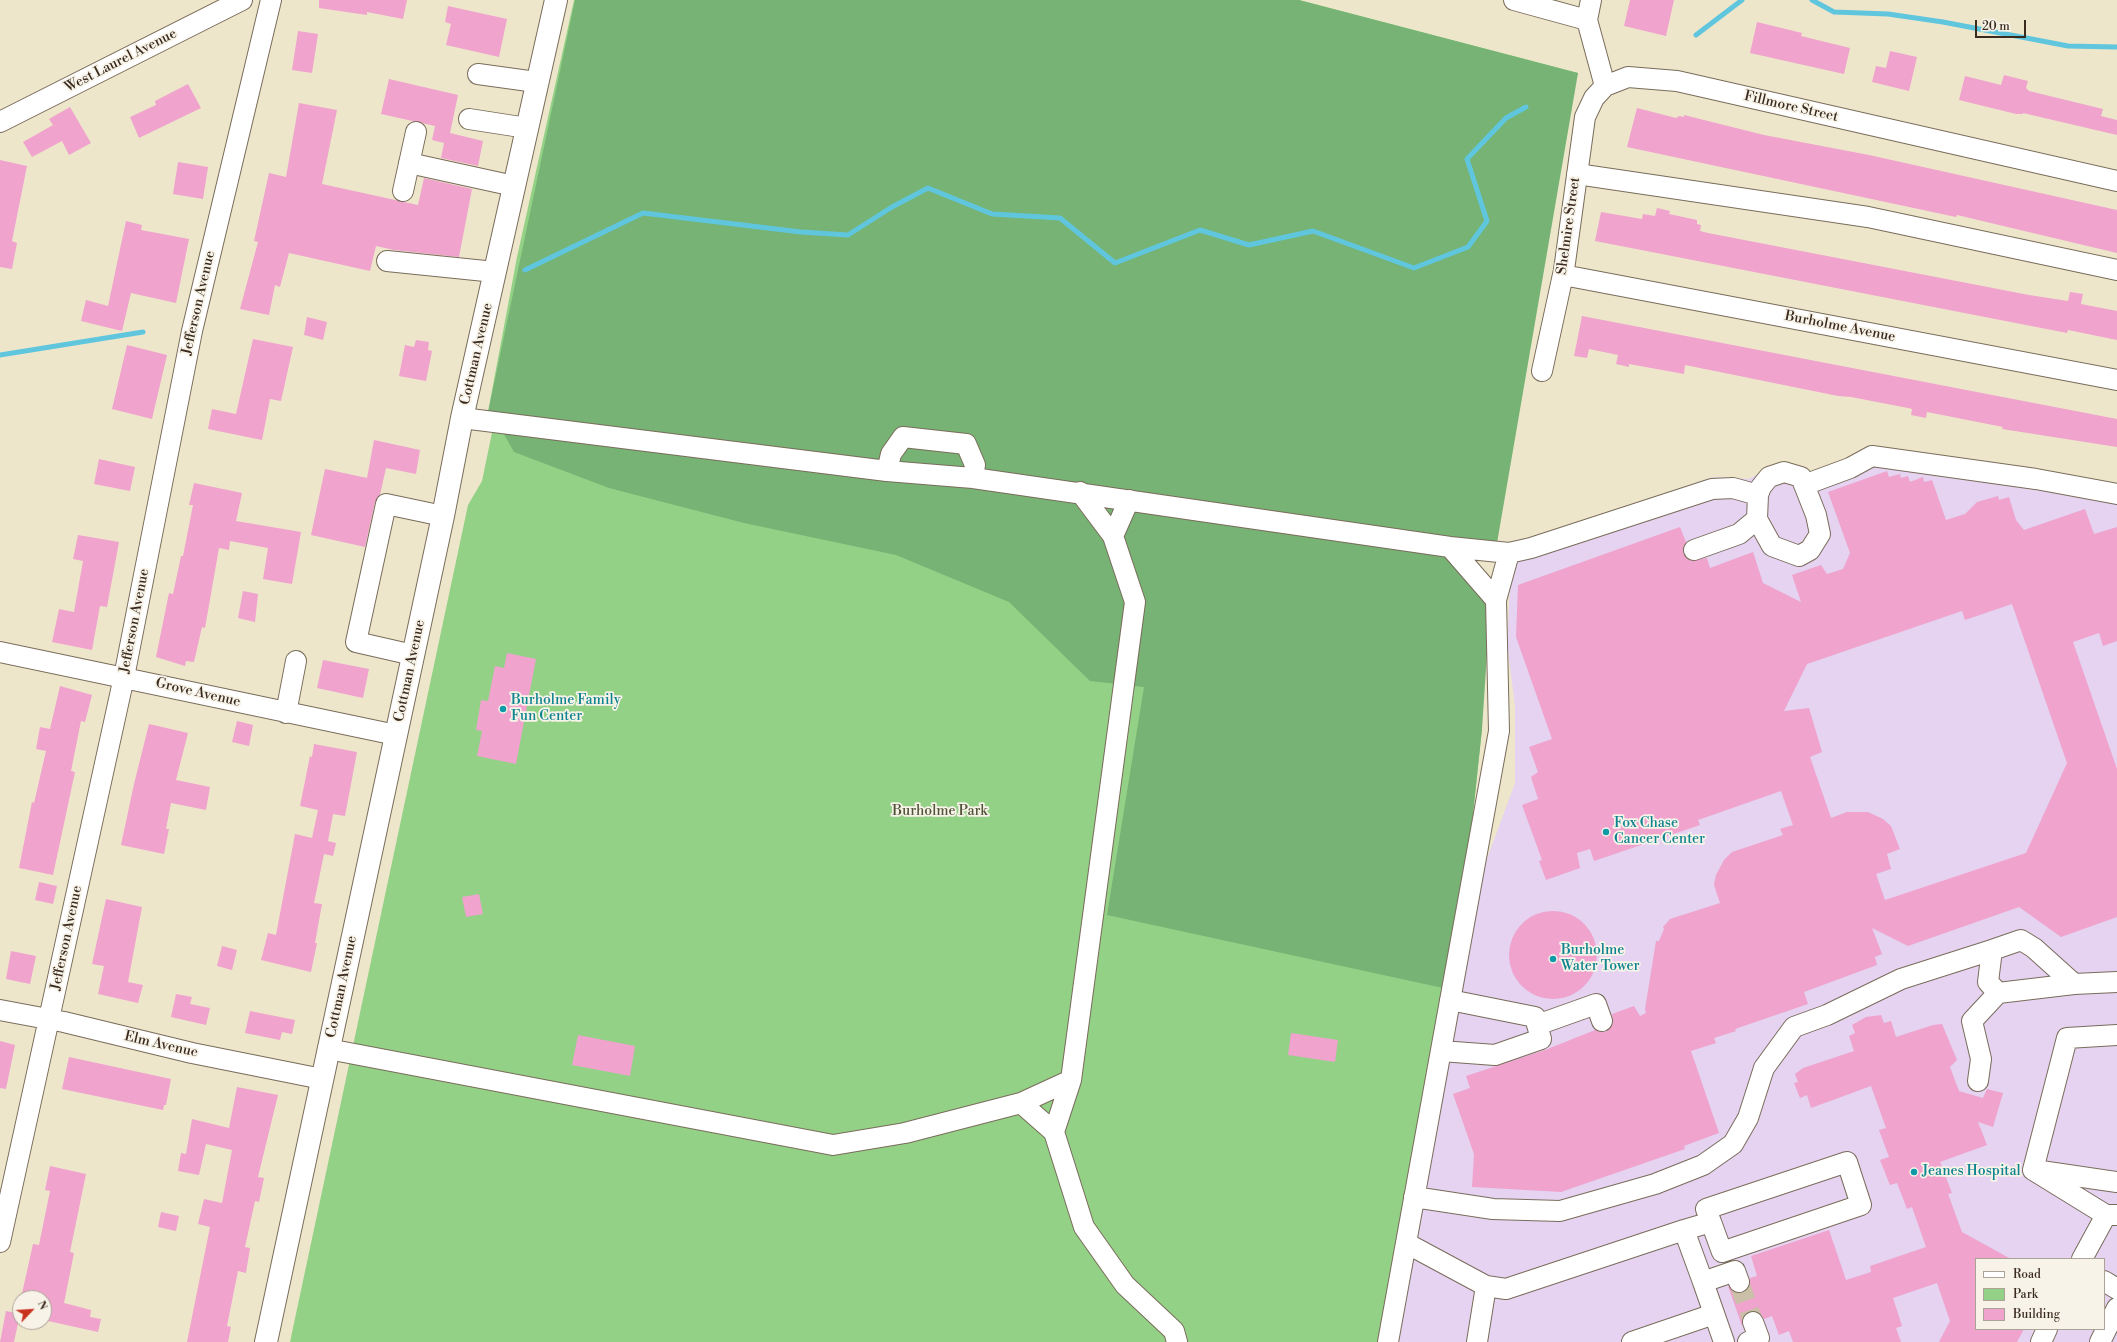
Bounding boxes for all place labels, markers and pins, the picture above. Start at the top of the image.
place label: Burholme Family Fun Center [511,693,621,726]
marker: Burholme Family Fun Center [498,704,508,714]
place label: Fox Chase Cancer Center [1614,816,1705,848]
marker: Fox Chase Cancer Center [1601,827,1611,837]
place label: Burholme Water Tower [1561,943,1640,976]
marker: Burholme Water Tower [1548,954,1558,964]
place label: Jeanes Hospital [1922,1164,2021,1180]
marker: Jeanes Hospital [1909,1167,1919,1177]

